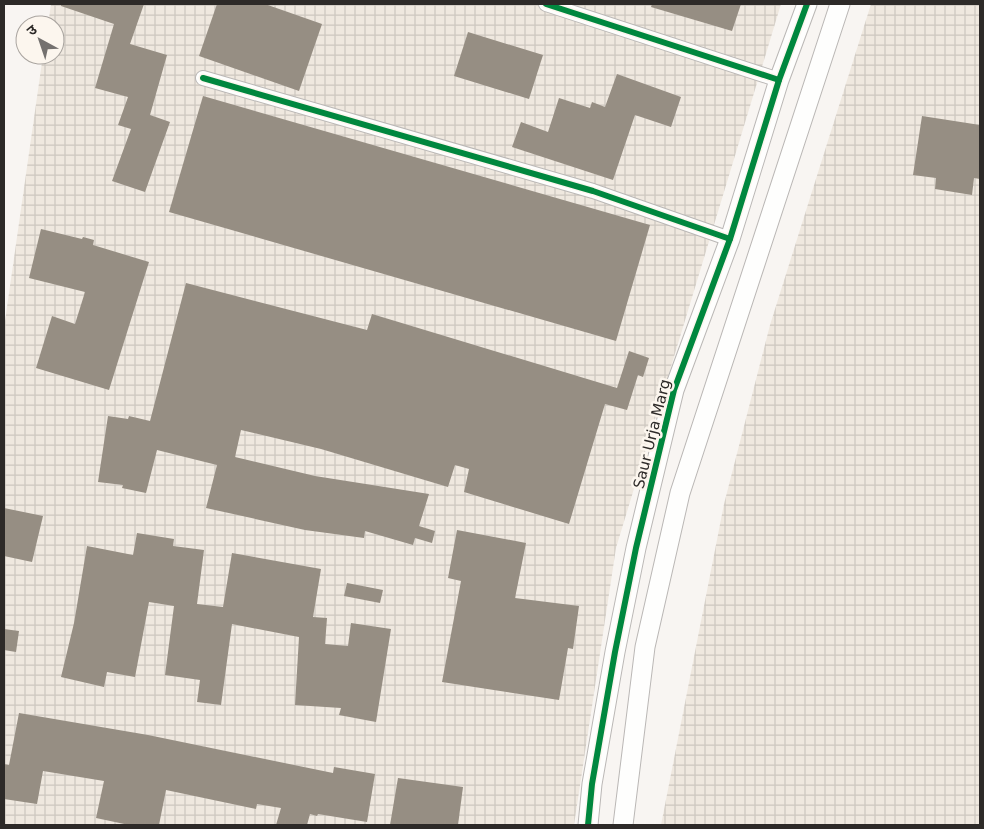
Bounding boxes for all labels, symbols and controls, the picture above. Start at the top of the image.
north arrow [15,15,65,65]
text: उ [23,21,41,39]
street label: Saur Urja Marg [630,377,674,491]

